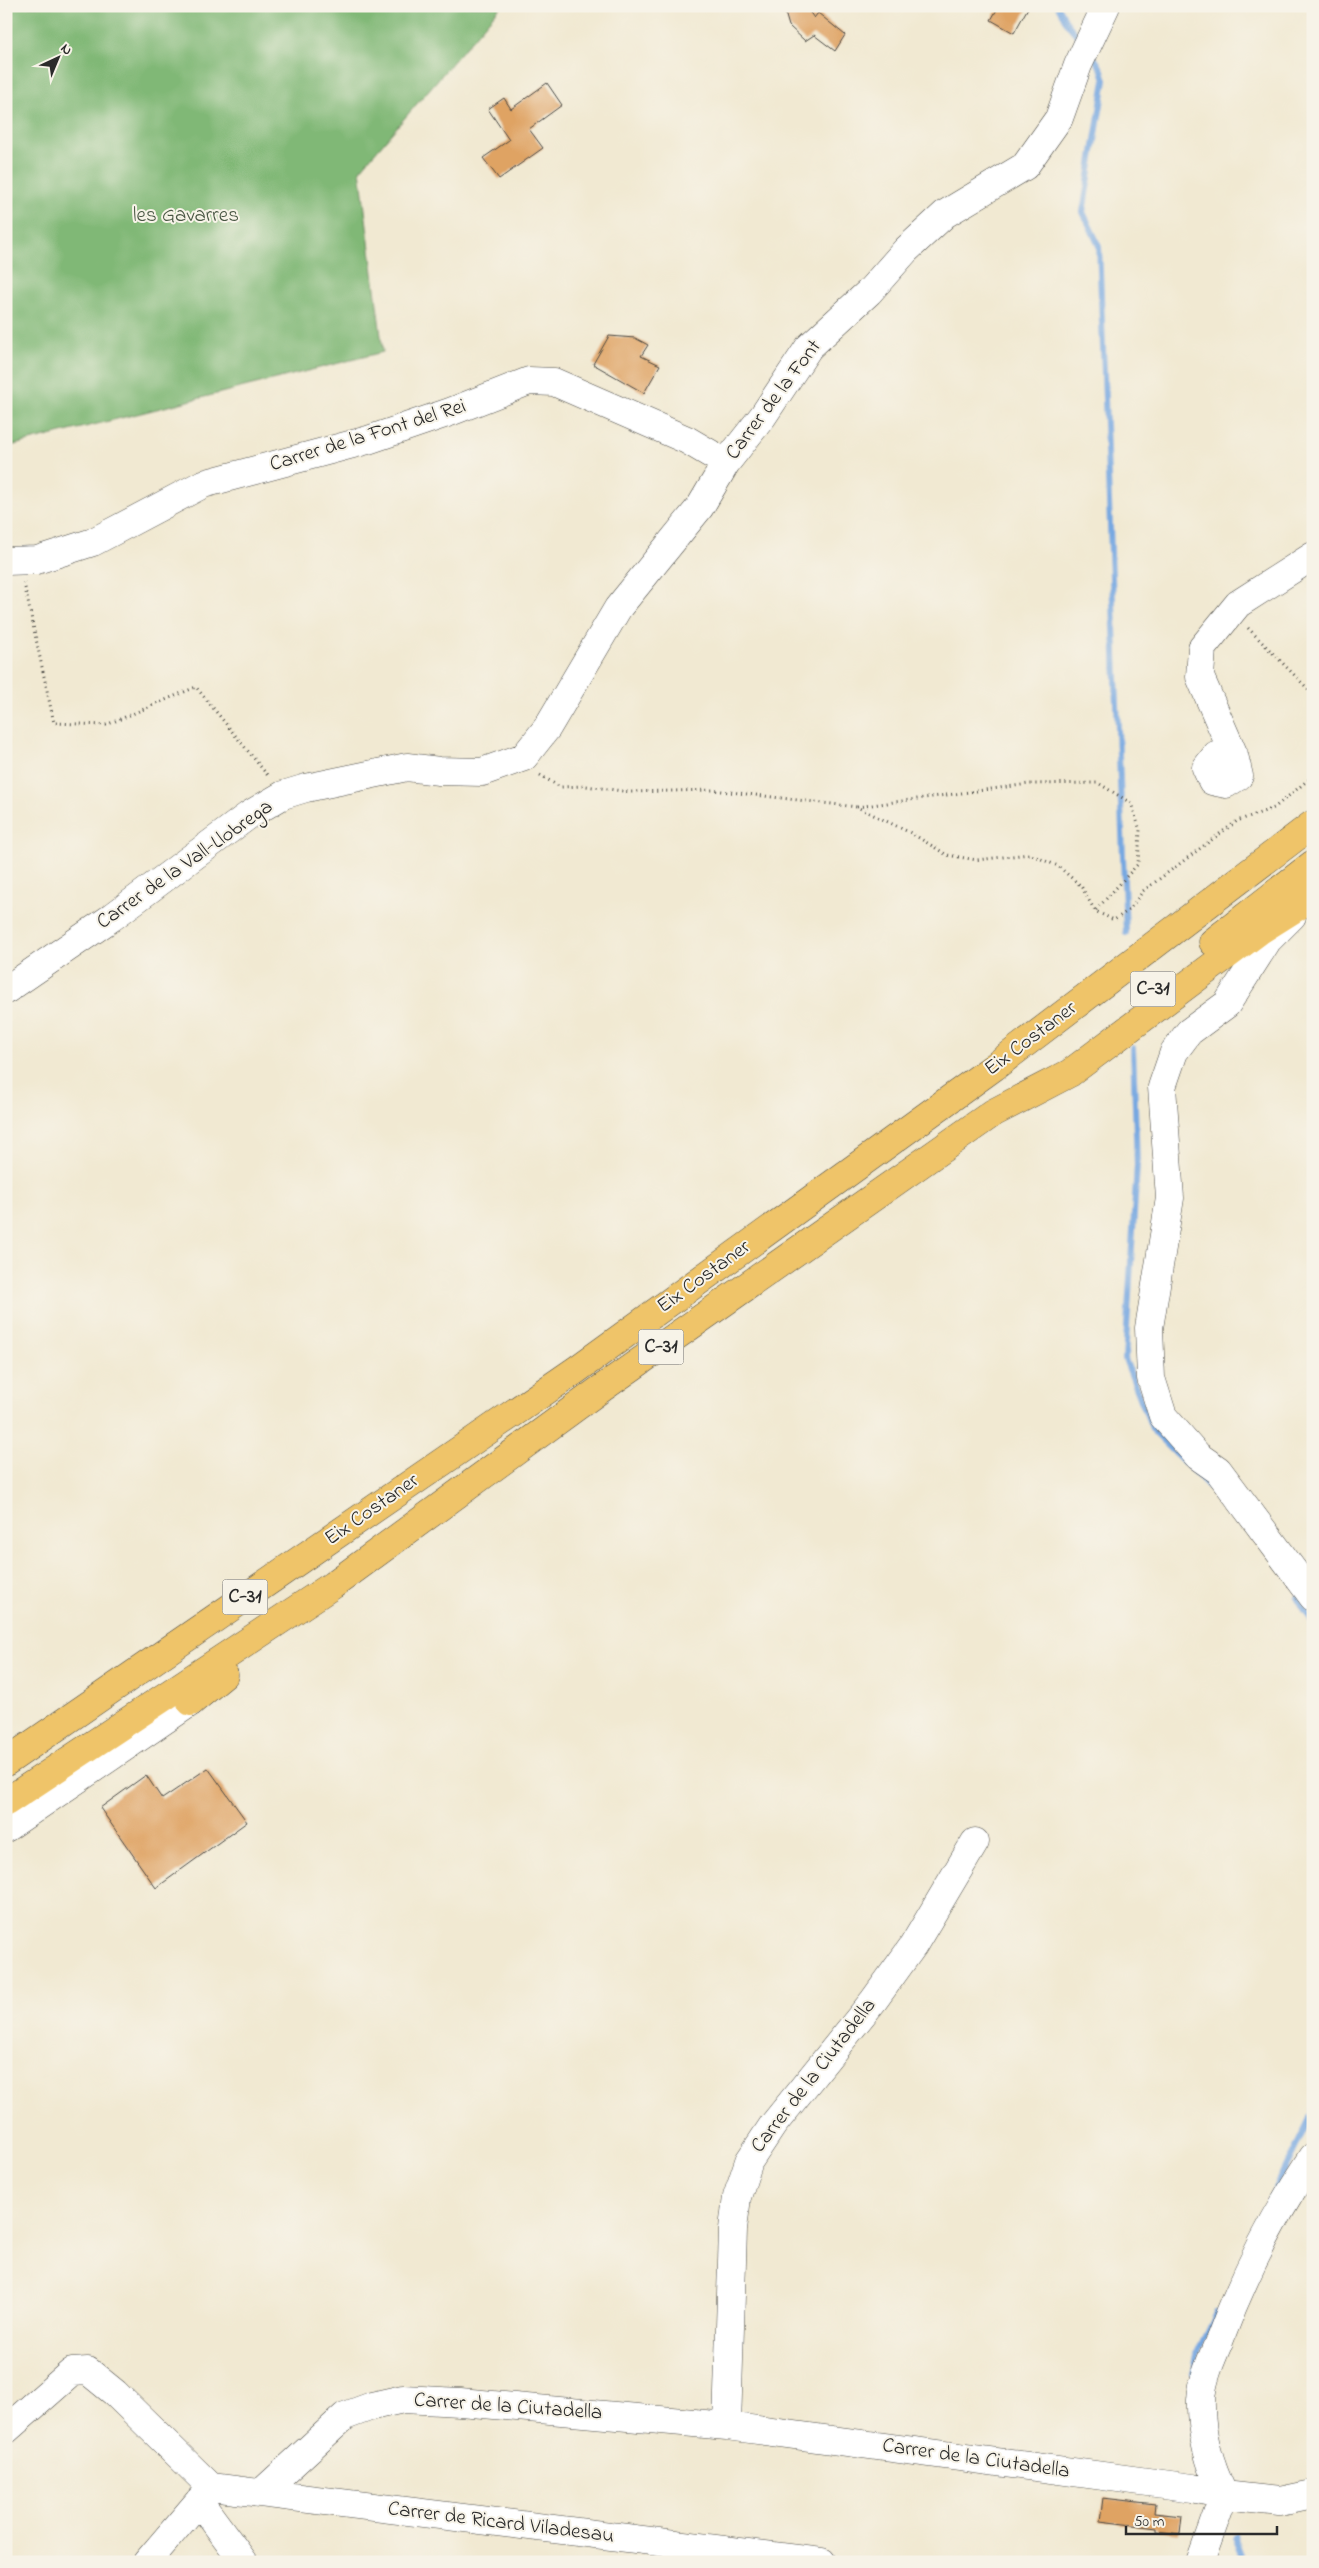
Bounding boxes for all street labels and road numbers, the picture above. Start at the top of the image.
street label: Carrer de la Font [719,334,829,466]
street label: Carrer de la Font del Rei [266,392,470,480]
street label: Carrer de la Vall-Llobrega [91,793,280,939]
road number: C-31 [1130,972,1176,1006]
street label: Eix Costaner [978,994,1084,1084]
street label: Eix Costaner [651,1233,757,1321]
road number: C-31 [638,1330,684,1364]
street label: Eix Costaner [319,1466,426,1554]
road number: C-31 [222,1580,268,1614]
street label: Carrer de la Ciutadella [744,1992,884,2160]
street label: Carrer de la Ciutadella [413,2385,603,2429]
street label: Carrer de la Ciutadella [880,2431,1072,2487]
street label: Carrer de Ricard Viladesau [386,2494,616,2552]

